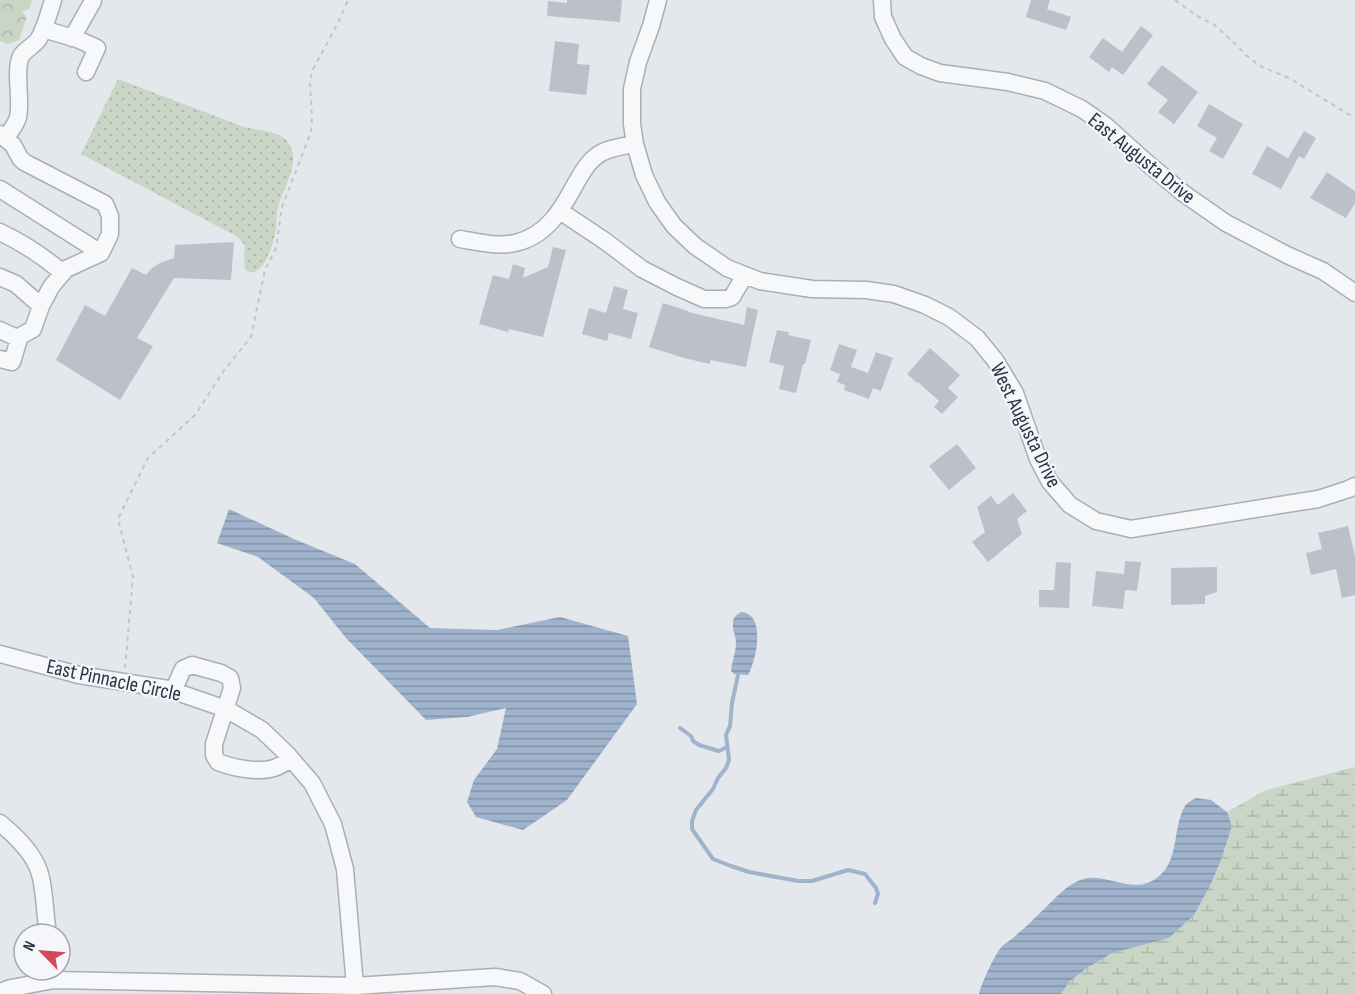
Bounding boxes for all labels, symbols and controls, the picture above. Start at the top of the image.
street label: East Augusta Drive [1083,108,1200,209]
street label: West Augusta Drive [985,359,1067,492]
street label: East Pinnacle Circle [44,654,184,707]
north arrow [12,922,72,982]
text: N [19,938,40,954]

